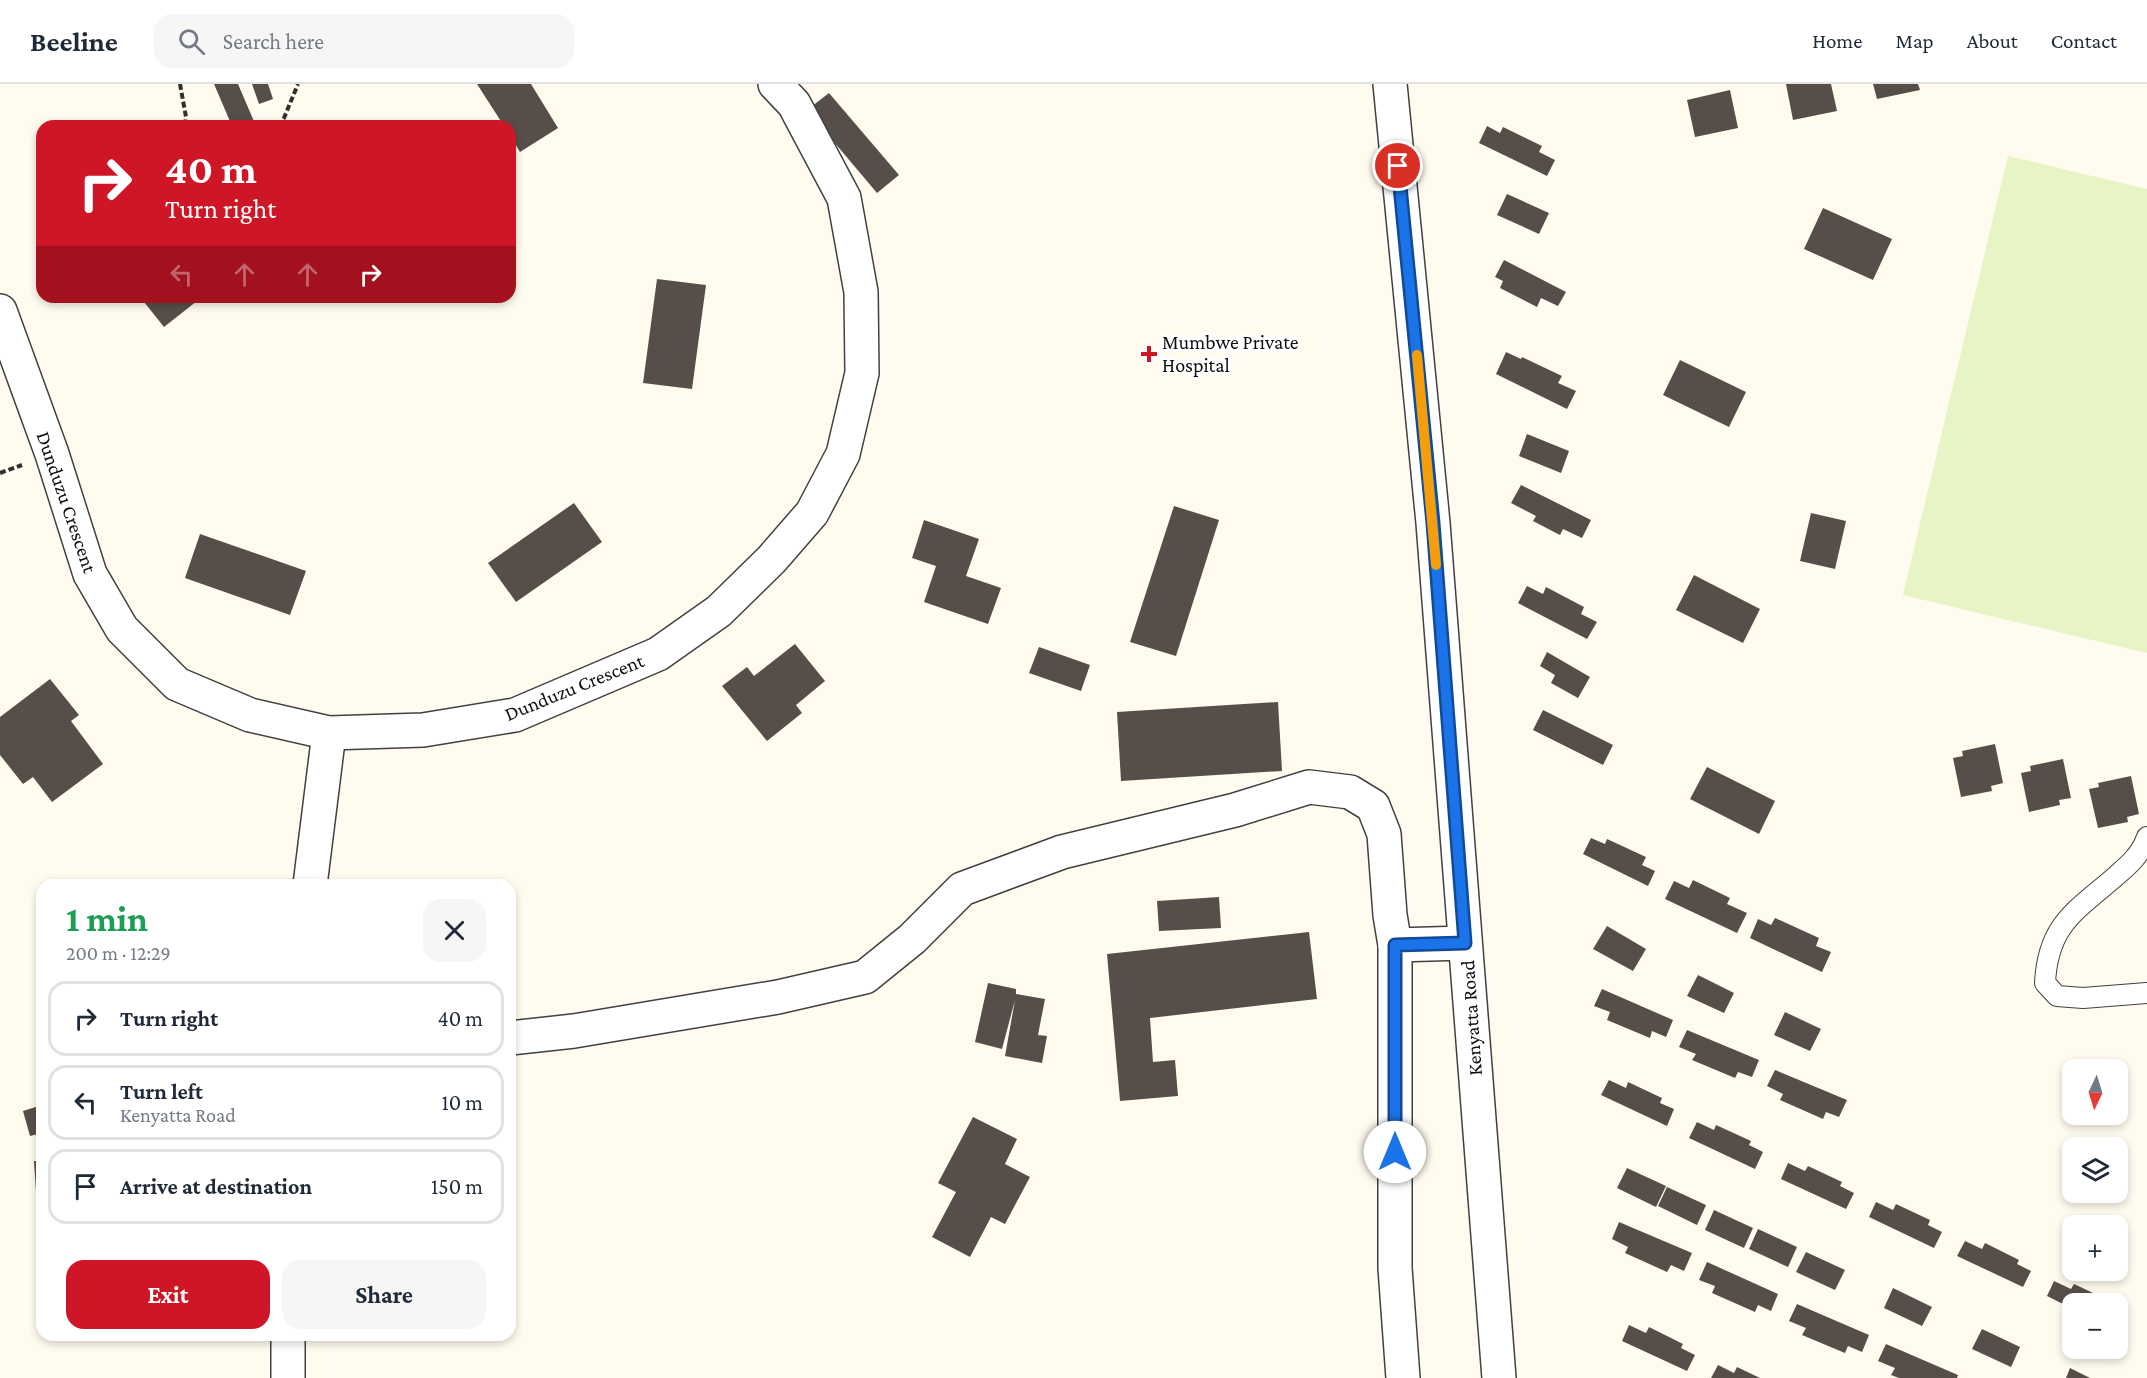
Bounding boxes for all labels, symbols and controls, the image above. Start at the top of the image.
search box [154,14,574,68]
icon: search [175,25,208,58]
text: Beeline [30,26,118,57]
text: Search here [223,29,324,54]
text: Home [1812,29,1862,53]
text: Map [1895,29,1934,53]
text: About [1967,29,2018,53]
text: Contact [2051,29,2117,53]
pin [1372,140,1423,191]
icon: right [66,144,144,222]
text: 40 m [165,145,257,192]
icon: arrive [1381,149,1414,182]
text: Turn right [165,194,276,224]
icon: left [165,258,198,291]
icon: ahead [228,258,261,291]
icon: ahead [291,258,324,291]
icon: right [354,258,387,291]
place label: Mumbwe Private Hospital [1162,331,1299,377]
marker: Mumbwe Private Hospital [1140,345,1158,363]
street label: Dunduzu Crescent [32,428,102,576]
street label: Dunduzu Crescent [501,649,647,725]
text: 1 min [66,899,148,939]
button: close [423,899,486,962]
text: 200 m · 12:29 [66,942,171,964]
street label: Kenyatta Road [1456,959,1487,1077]
icon: right [69,1002,102,1035]
text: Turn right [120,1006,218,1031]
text: 40 m [438,1006,483,1031]
north arrow [2062,1059,2128,1125]
map controls [2062,1059,2128,1359]
text: Turn left [120,1079,203,1104]
icon: left [69,1086,102,1119]
text: 10 m [441,1090,483,1115]
text: Kenyatta Road [120,1104,236,1126]
position arrow [1363,1120,1427,1184]
button: layers [2062,1137,2128,1203]
icon: arrive [69,1170,102,1203]
text: Arrive at destination [120,1174,312,1199]
text: 150 m [431,1174,483,1199]
button: + [2062,1215,2128,1281]
button: Exit [66,1260,270,1329]
button: Share [282,1260,486,1329]
button: − [2062,1293,2128,1359]

